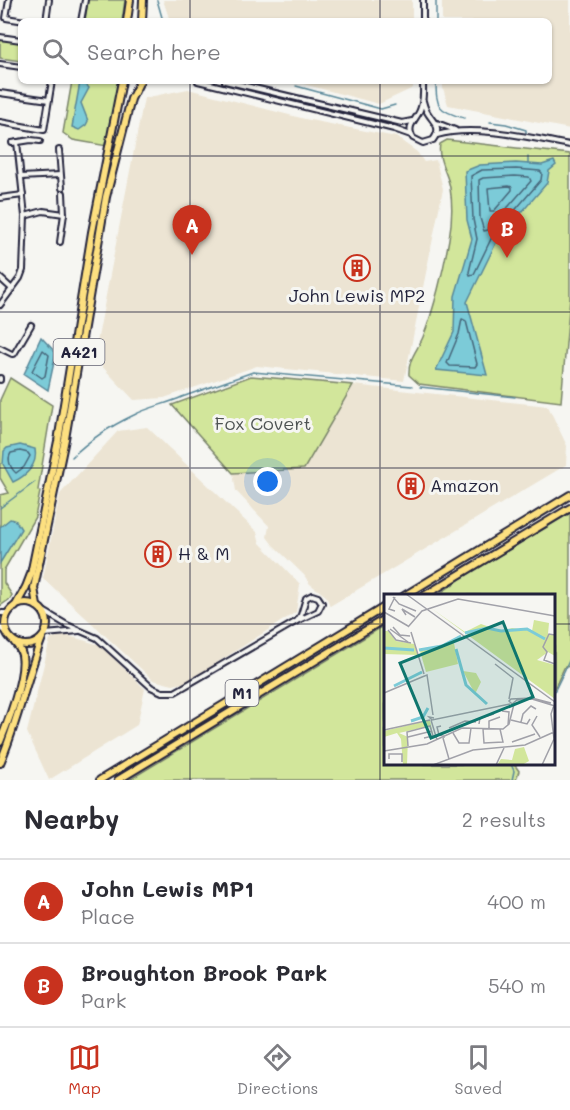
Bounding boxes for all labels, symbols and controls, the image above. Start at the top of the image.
search box [18,18,552,84]
icon: search [39,35,72,68]
text: Search here [87,37,221,66]
pin: A [172,206,212,255]
pin: B [488,208,526,258]
building icon: John Lewis MP2 [342,253,372,283]
place label: John Lewis MP2 [289,283,425,307]
road number: A421 [54,339,104,365]
park label: Fox Covert [215,411,311,435]
your location [253,467,282,496]
building icon: Amazon [396,471,426,501]
place label: Amazon [430,473,499,497]
building icon: H & M [143,539,173,569]
place label: H & M [178,541,230,565]
inset map [384,594,555,765]
road number: M1 [226,680,258,706]
text: Nearby [24,802,119,836]
text: 2 results [462,806,546,832]
text: John Lewis MP1 [81,874,254,903]
text: A [37,888,50,914]
text: 400 m [487,888,546,914]
text: Place [81,903,135,929]
text: Broughton Brook Park [81,958,327,987]
text: B [37,972,50,998]
text: 540 m [488,972,546,998]
text: Park [81,987,126,1013]
tab: Map [68,1041,101,1098]
tab: Directions [237,1041,318,1098]
tab: Saved [454,1041,502,1098]

